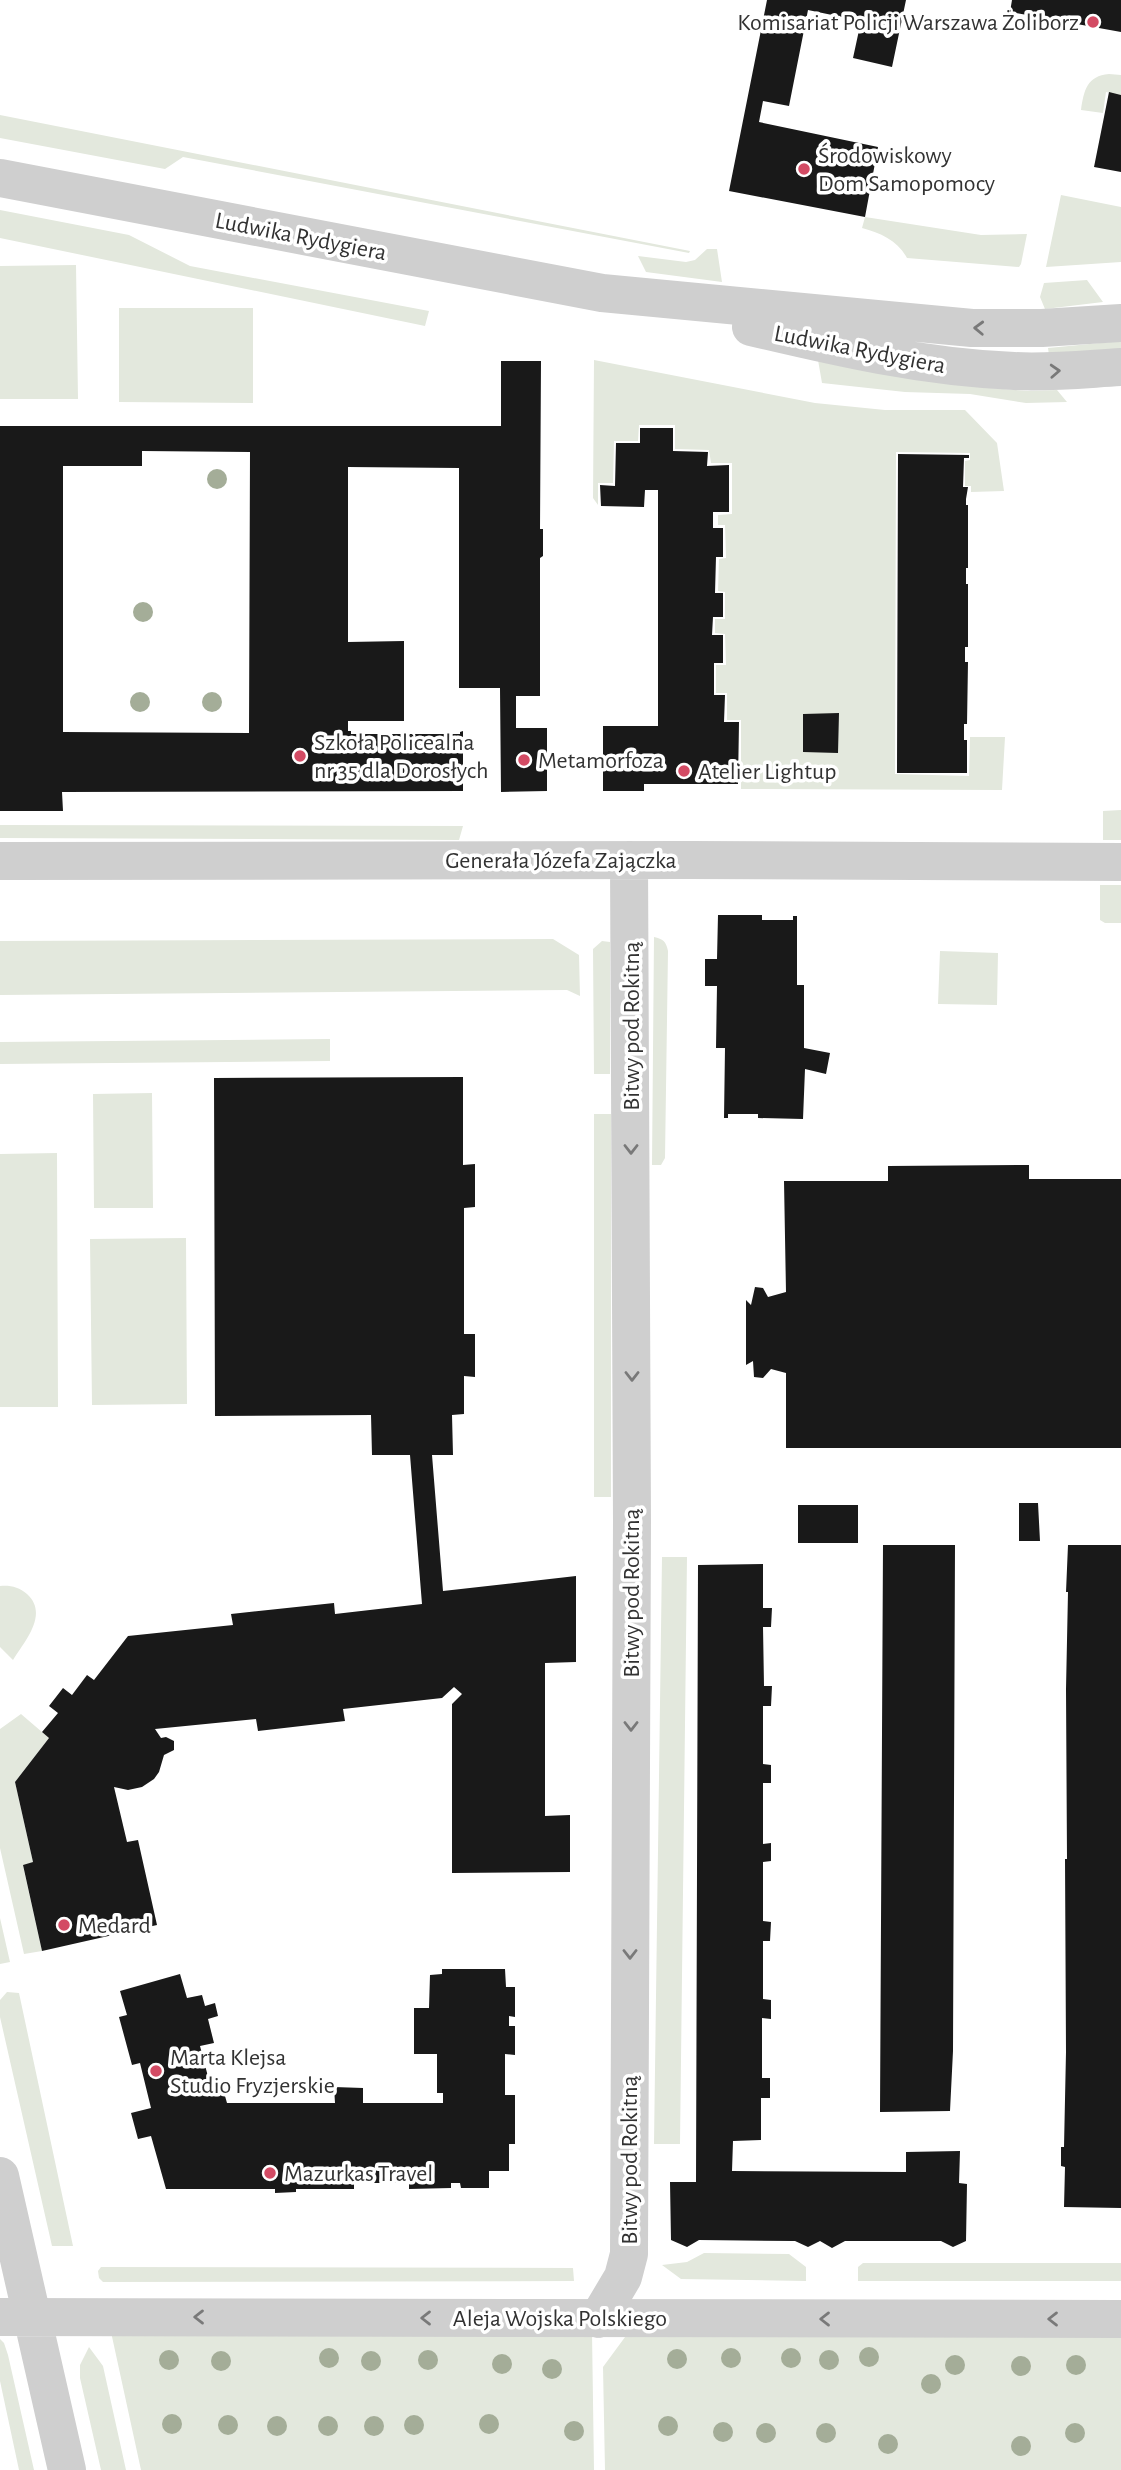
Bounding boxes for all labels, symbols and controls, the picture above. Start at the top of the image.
place label: Komisariat Policji Warszawa Żoliborz [737,10,1079,35]
marker: Komisariat Policji Warszawa Żoliborz [1085,14,1101,30]
place label: Środowiskowy Dom Samopomocy [818,142,995,196]
marker: Środowiskowy Dom Samopomocy [796,161,812,177]
street label: Ludwika Rydygiera [213,209,389,265]
one-way arrow [974,320,984,336]
street label: Ludwika Rydygiera [772,322,948,378]
one-way arrow [1049,363,1060,378]
place label: Szkoła Policealna nr 35 dla Dorosłych [314,731,488,783]
marker: Szkoła Policealna nr 35 dla Dorosłych [292,748,308,764]
place label: Metamorfoza [538,749,664,773]
marker: Metamorfoza [516,752,532,768]
place label: Atelier Lightup [698,760,836,784]
marker: Atelier Lightup [676,763,692,779]
street label: Generała Józefa Zajączka [445,849,677,873]
street label: Bitwy pod Rokitną [620,941,644,1111]
one-way arrow [623,1144,639,1155]
one-way arrow [624,1372,640,1382]
street label: Bitwy pod Rokitną [620,1508,644,1678]
one-way arrow [623,1722,639,1732]
place label: Medard [78,1914,151,1938]
marker: Medard [56,1917,72,1933]
one-way arrow [622,1949,638,1960]
place label: Marta Klejsa Studio Fryzjerskie [170,2046,335,2098]
marker: Marta Klejsa Studio Fryzjerskie [148,2063,164,2079]
street label: Bitwy pod Rokitną [618,2075,642,2245]
place label: Mazurkas Travel [284,2162,433,2186]
marker: Mazurkas Travel [262,2165,278,2181]
street label: Aleja Wojska Polskiego [453,2307,667,2331]
one-way arrow [193,2309,204,2325]
one-way arrow [421,2310,431,2326]
one-way arrow [820,2311,830,2327]
one-way arrow [1047,2311,1058,2327]

